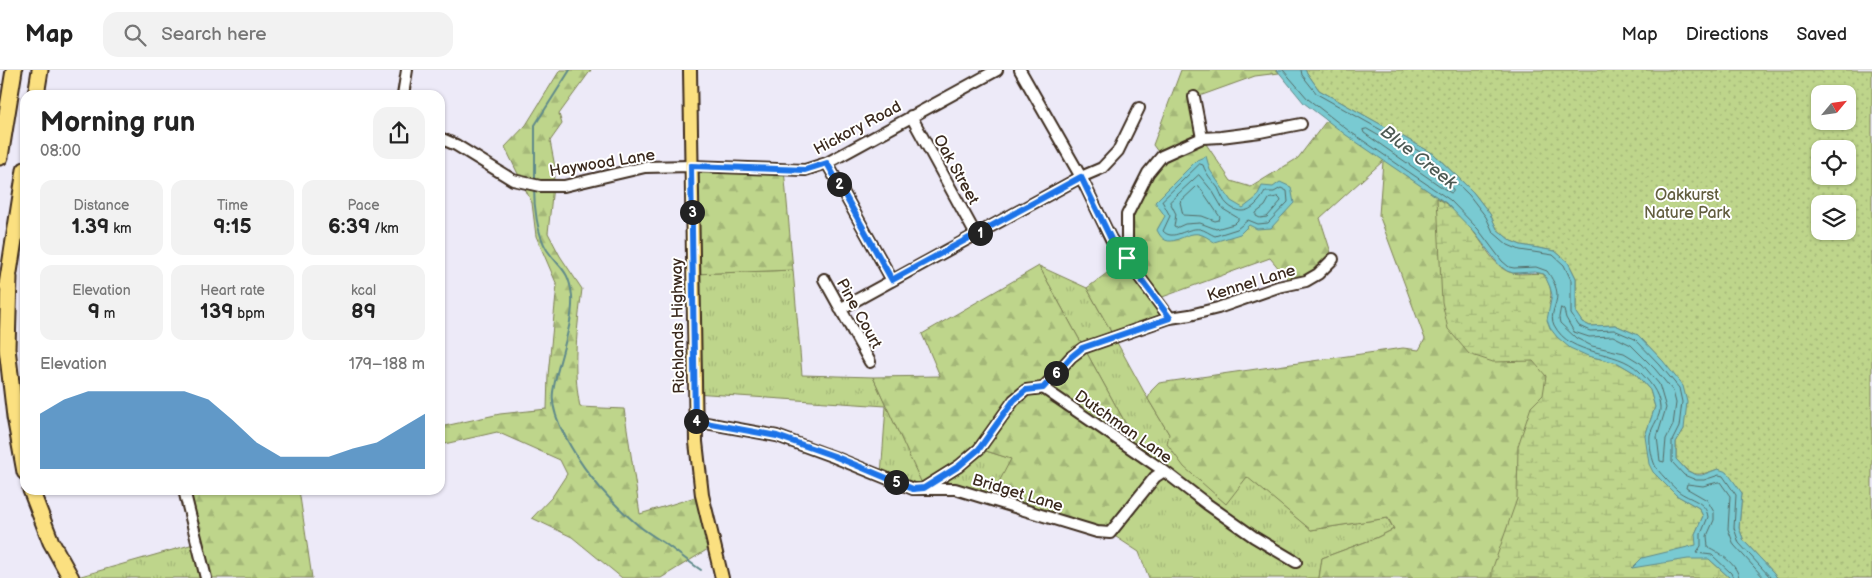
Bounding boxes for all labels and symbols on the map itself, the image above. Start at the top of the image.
north arrow [1811,85,1856,130]
street label: Hickory Road [811,97,905,159]
water label: Blue Creek [1376,121,1462,194]
street label: Oak Street [929,132,983,208]
street label: Haywood Lane [548,146,657,181]
pin: 2 [826,172,852,196]
park label: Oakkurst Nature Park [1644,186,1730,223]
pin: 3 [680,200,704,224]
pin: 1 [968,220,992,246]
pin [1106,237,1148,279]
street label: Richlands Highway [668,257,689,394]
street label: Kennel Lane [1205,261,1298,306]
street label: Pine Court [832,276,886,352]
pin: 6 [1044,360,1068,386]
street label: Dutchman Lane [1071,387,1176,468]
pin: 4 [684,408,708,434]
pin: 5 [884,470,908,494]
street label: Bridget Lane [970,471,1066,516]

